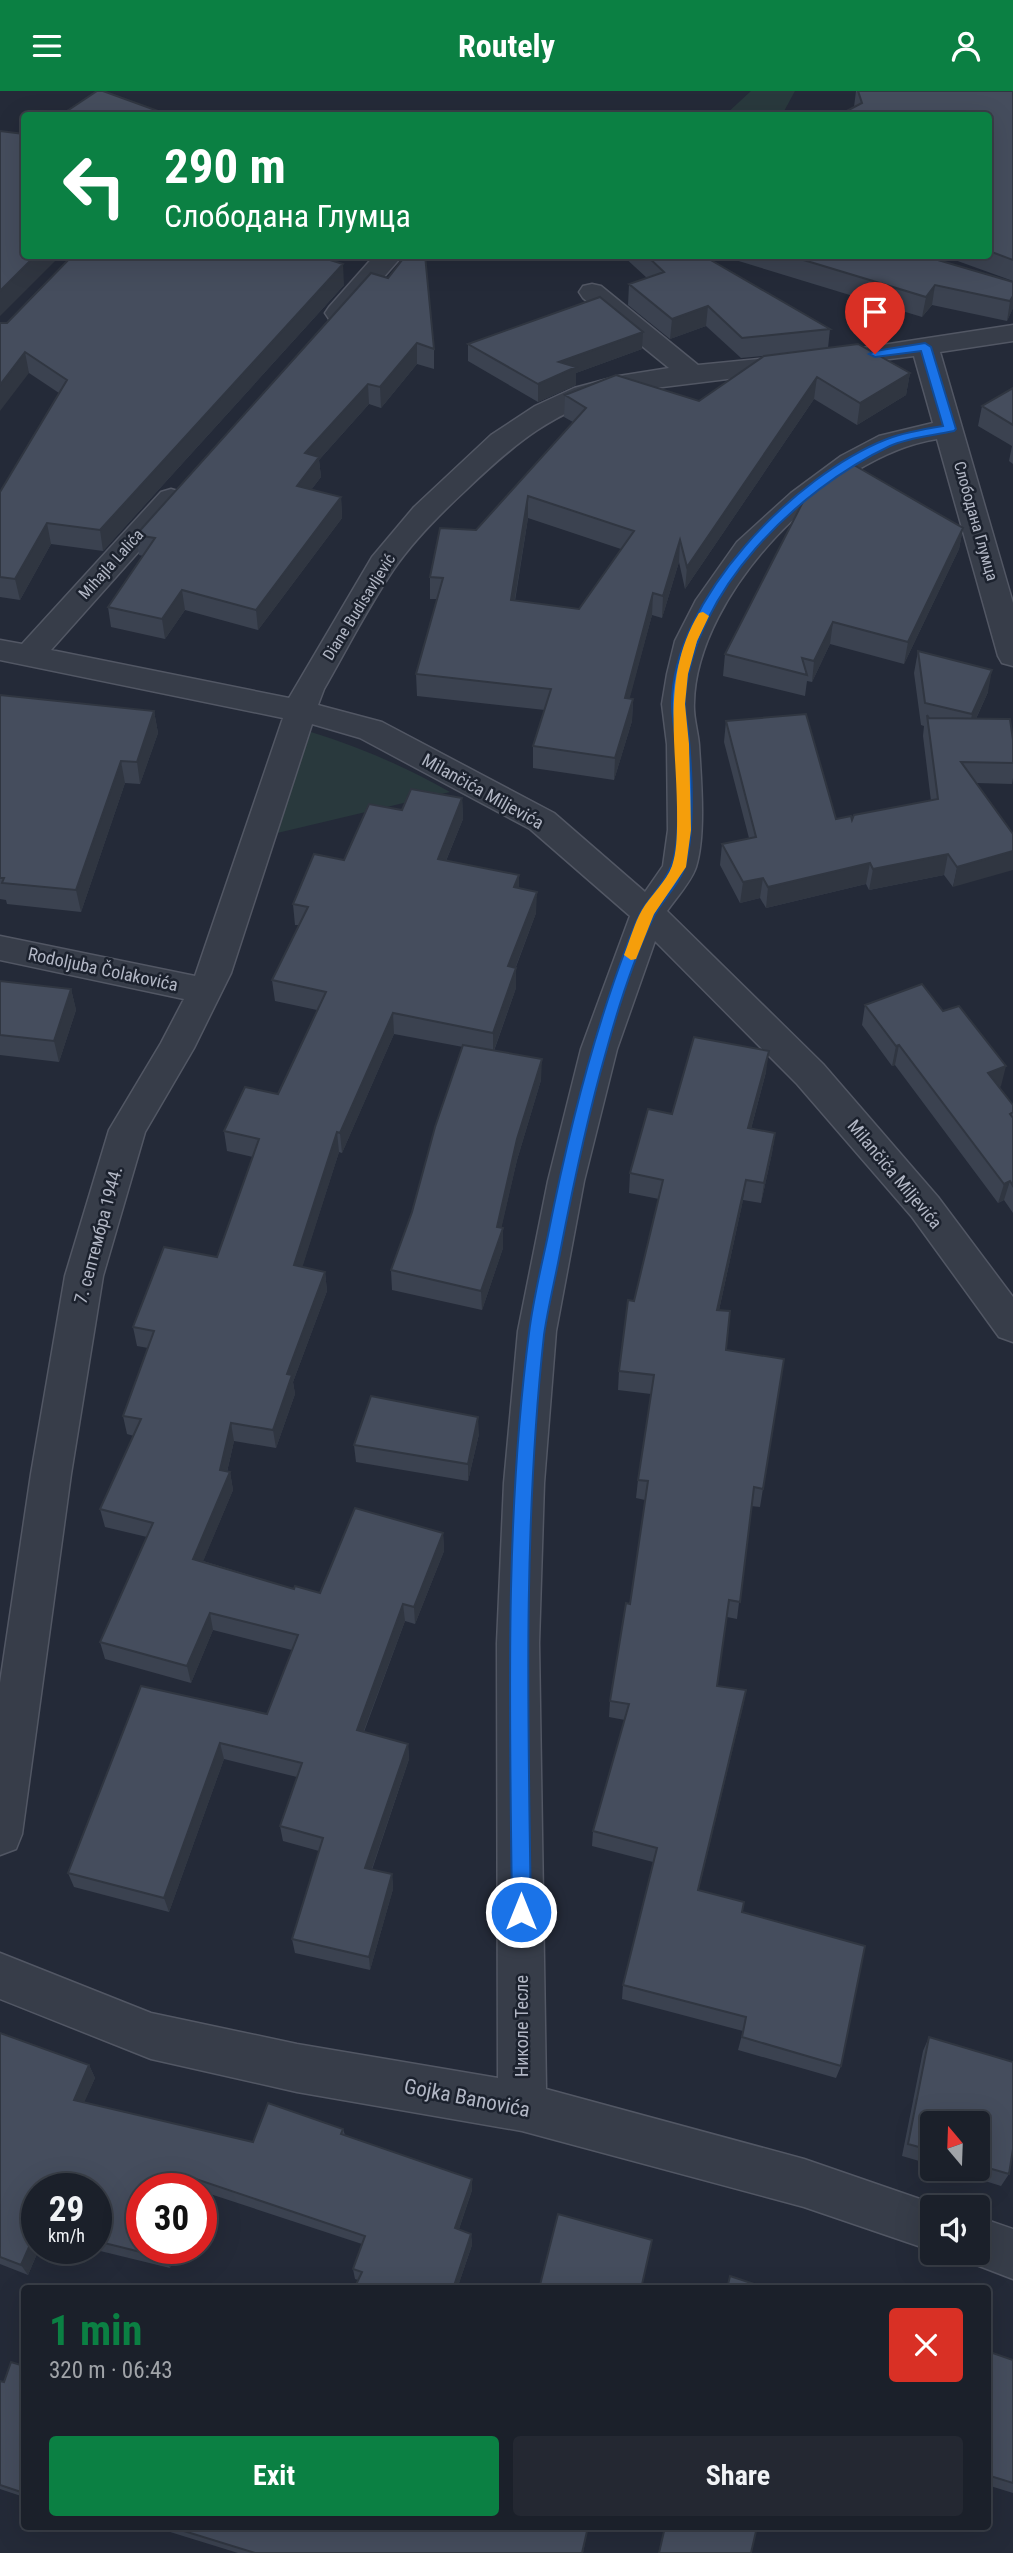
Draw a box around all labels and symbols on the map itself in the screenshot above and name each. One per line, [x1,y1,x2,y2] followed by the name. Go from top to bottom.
[845,282,905,354] pin
[950,459,1002,583] street label: Слободана Глумца
[75,525,147,603] street label: Mihajla Lalića
[319,550,399,664] street label: Diane Budisavljević
[419,749,547,833] street label: Milančića Miljevića
[26,943,180,995] street label: Rodoljuba Čolakovića
[843,1115,947,1233] street label: Milančića Miljevića
[70,1164,126,1306] street label: 7. септембра 1944.
[484,1875,558,1949] position arrow
[511,1975,532,2077] street label: Николе Тесле
[402,2074,532,2122] street label: Gojka Banovića
[920,2111,990,2181] north arrow
[126,2173,217,2264] speed limit sign: 30

